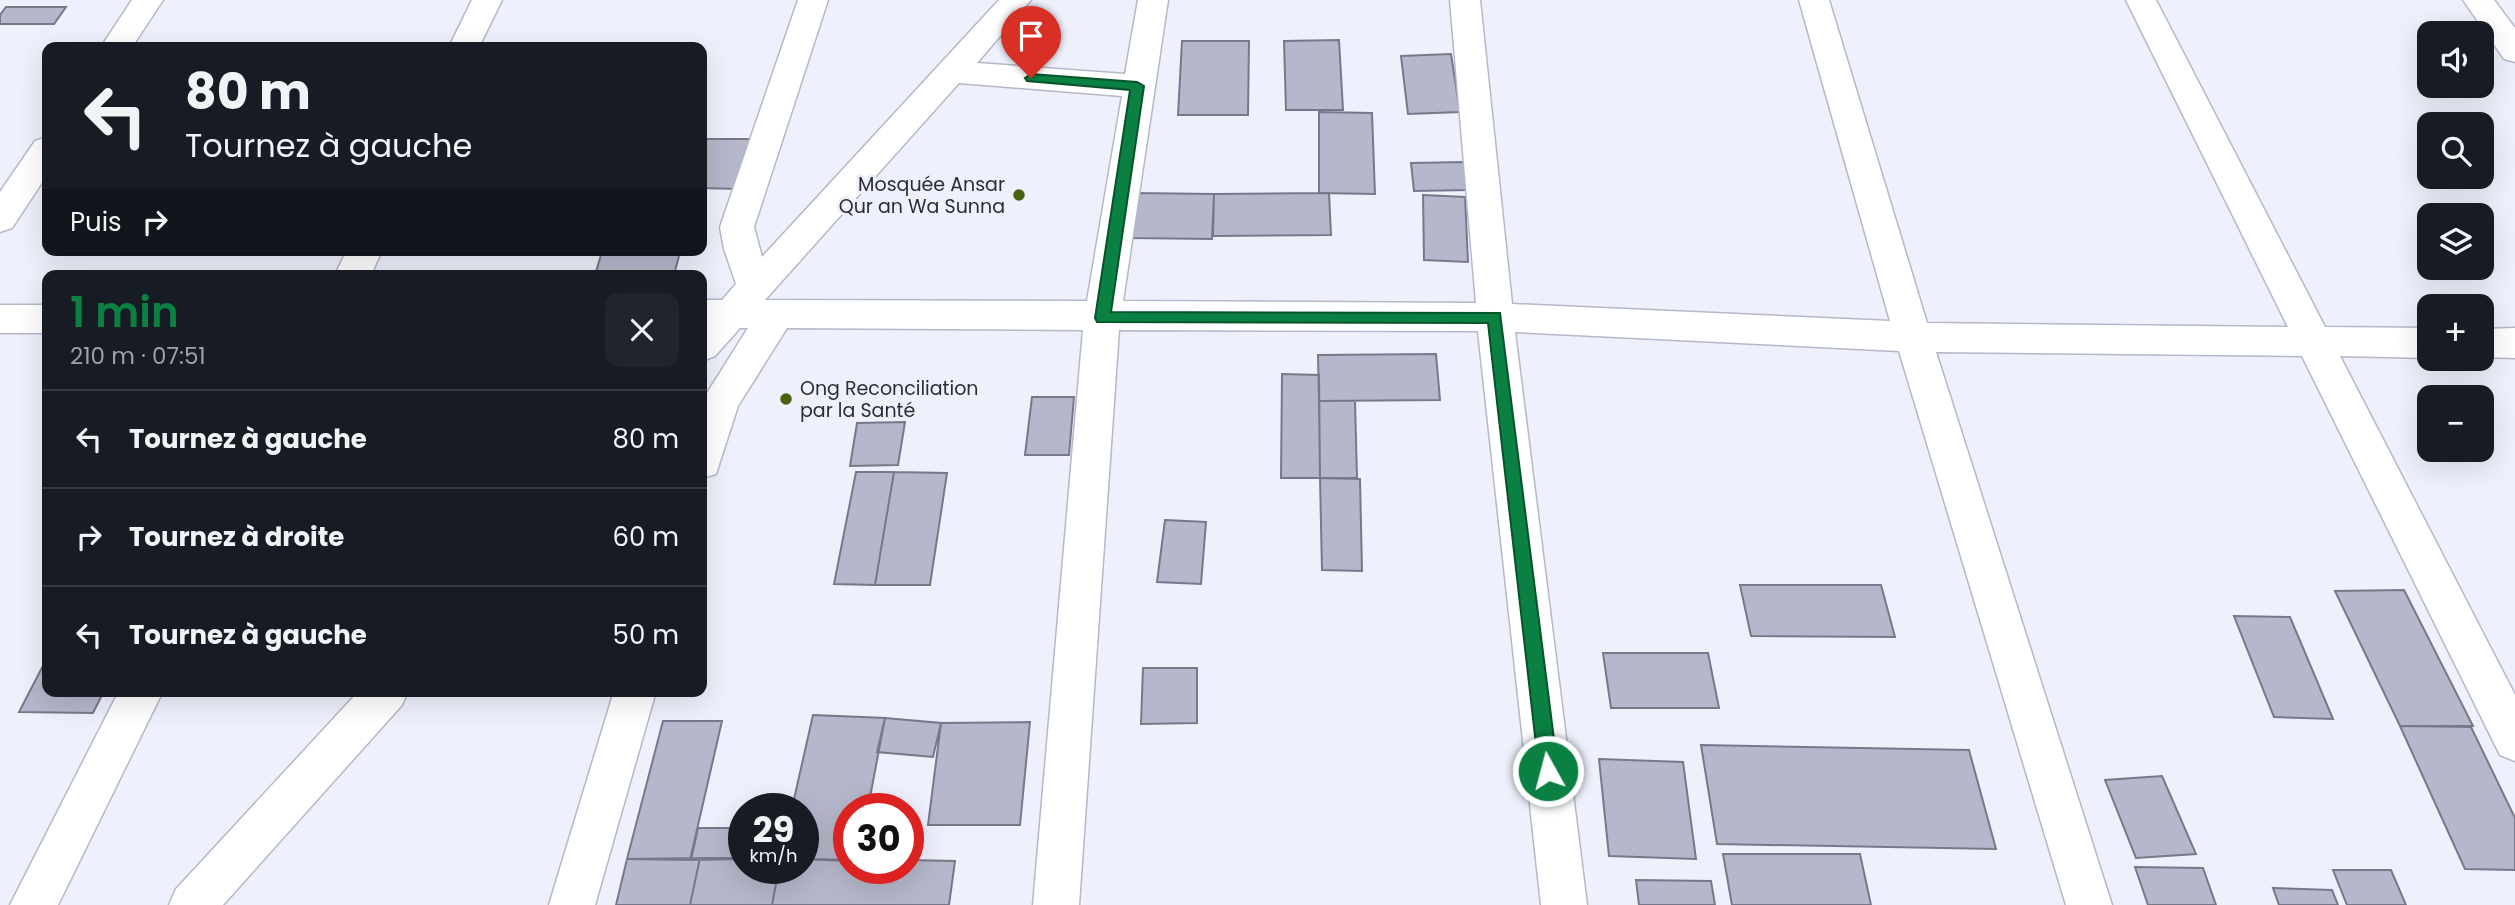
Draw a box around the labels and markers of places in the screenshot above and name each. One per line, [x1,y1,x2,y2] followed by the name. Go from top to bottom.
[1001,6,1061,78] pin
[839,171,1005,220] place label: Mosquée Ansar Qur an Wa Sunna
[1011,187,1027,203] marker: Mosquée Ansar Qur an Wa Sunna
[800,375,979,424] place label: Ong Reconciliation par la Santé
[778,391,794,407] marker: Ong Reconciliation par la Santé

